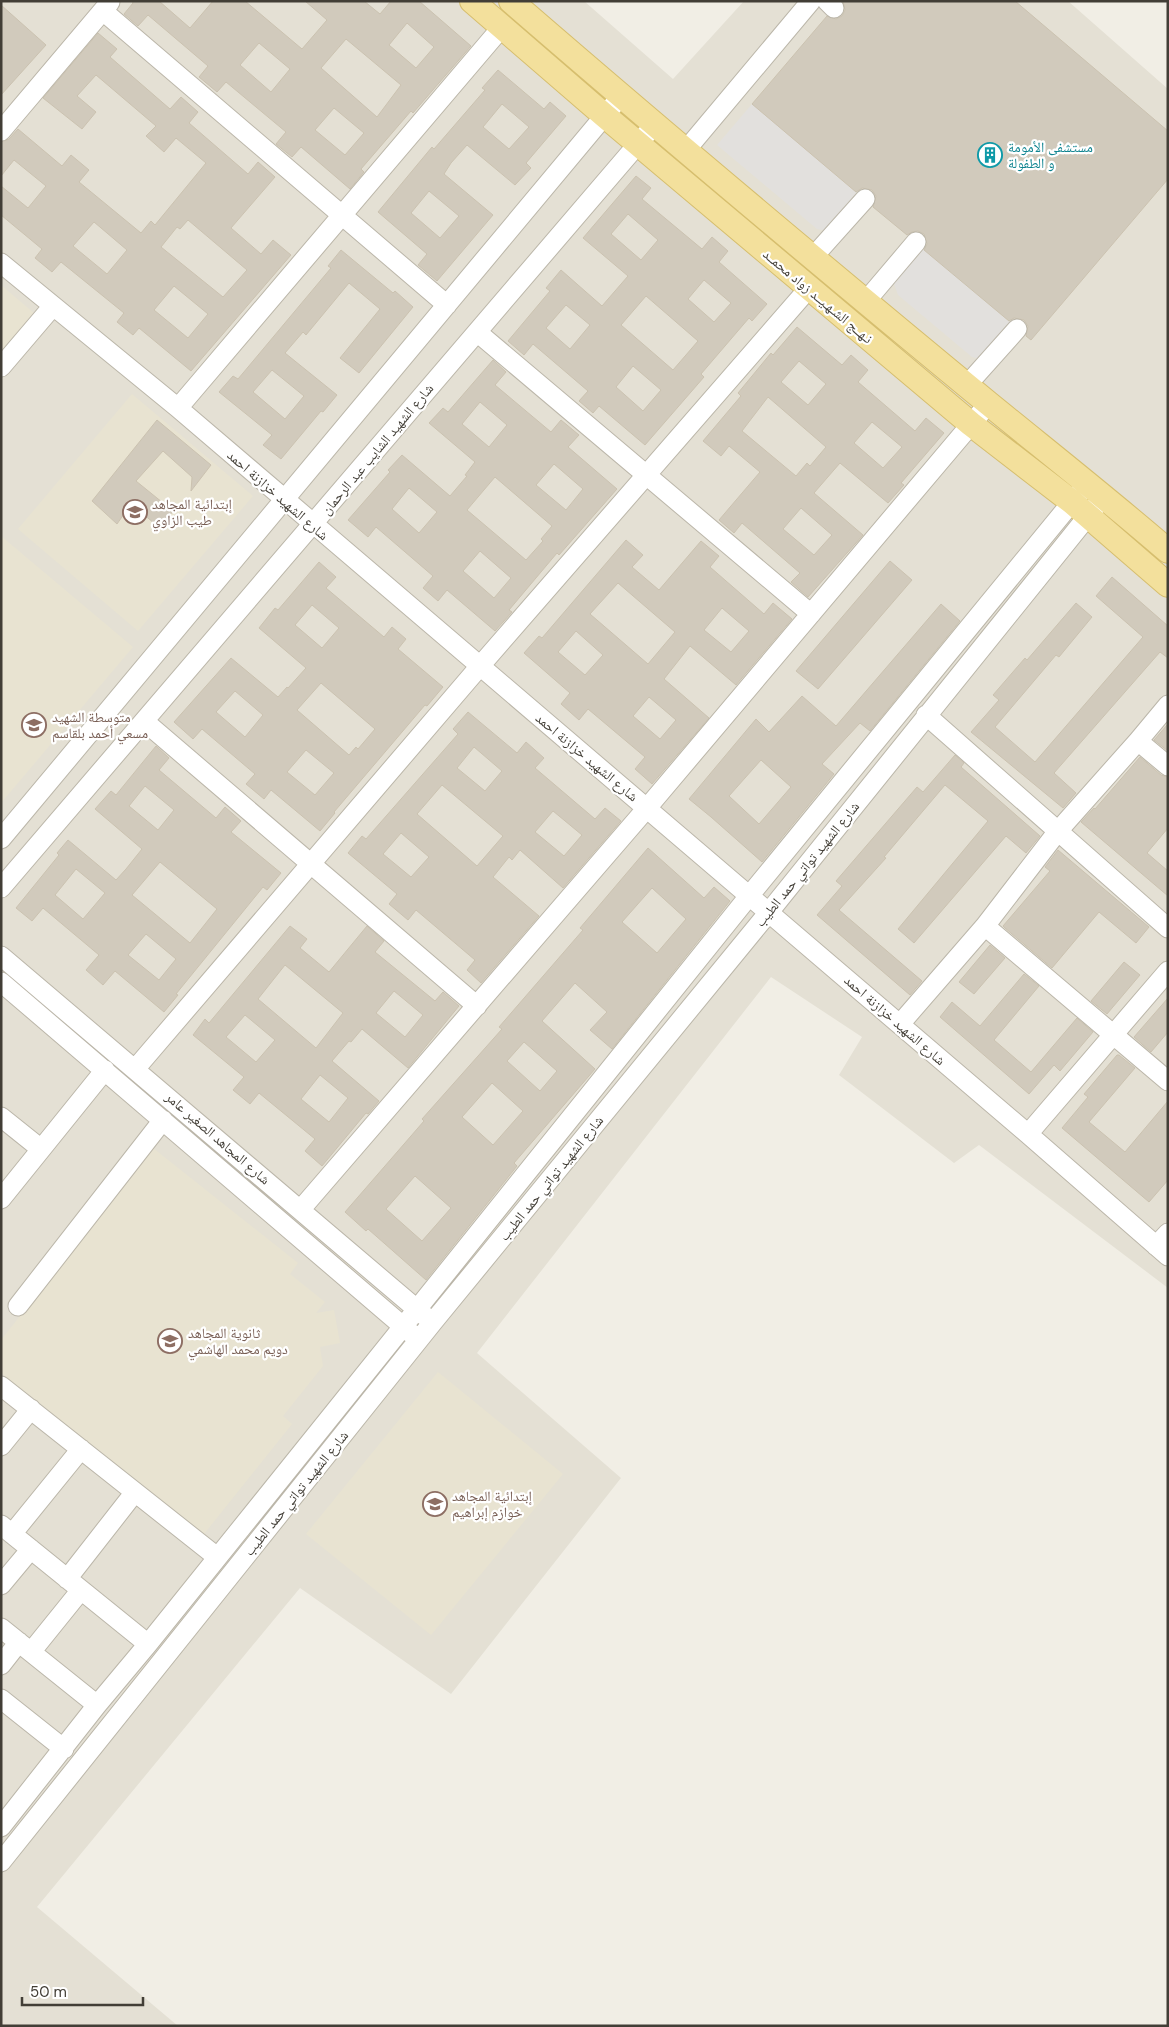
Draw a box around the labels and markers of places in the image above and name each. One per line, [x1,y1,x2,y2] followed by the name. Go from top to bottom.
[1008,138,1093,172] place label: مستشفى الأمومة و الطفولة
[977,142,1003,168] building icon: مستشفى الأمومة و الطفولة
[152,495,232,532] place label: إبتدائية المجاهد طيب الزاوي
[122,499,148,525] school or university icon: إبتدائية المجاهد طيب الزاوي
[52,708,148,745] place label: متوسطة الشهيد مسعي أحمد بلقاسم
[21,712,47,738] school or university icon: متوسطة الشهيد مسعي أحمد بلقاسم
[188,1324,288,1361] place label: ثانوية المجاهد دويم محمد الهاشمي
[157,1328,183,1354] school or university icon: ثانوية المجاهد دويم محمد الهاشمي
[452,1487,532,1522] place label: إبتدائية المجاهد خوازم إبراهيم
[422,1491,448,1517] school or university icon: إبتدائية المجاهد خوازم إبراهيم

